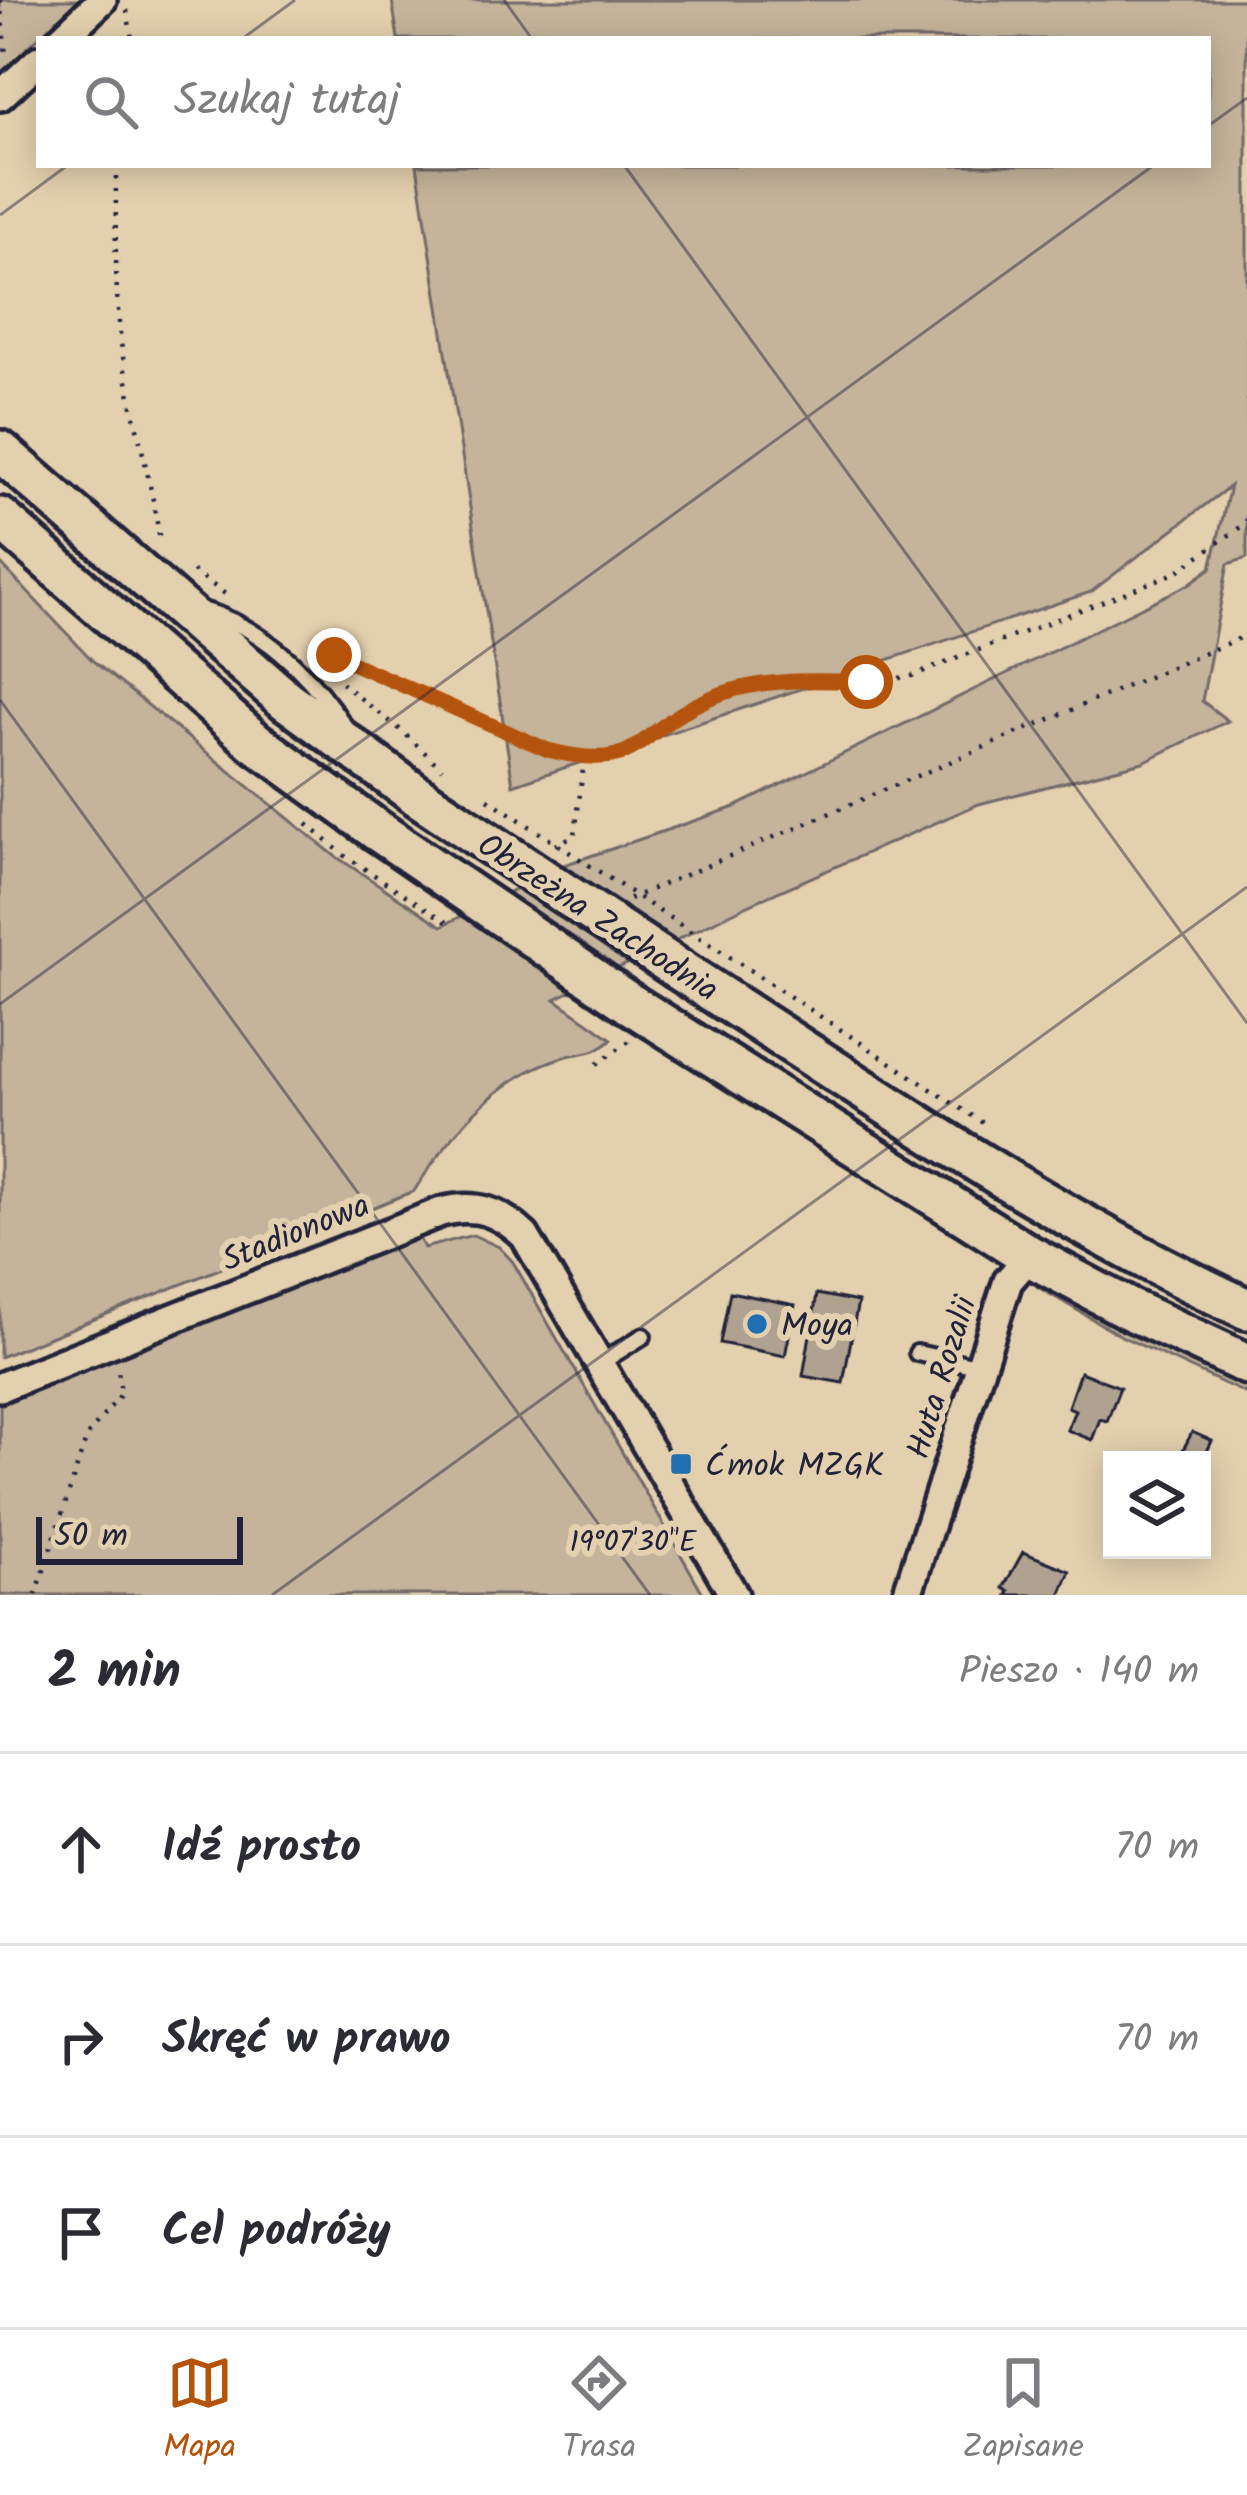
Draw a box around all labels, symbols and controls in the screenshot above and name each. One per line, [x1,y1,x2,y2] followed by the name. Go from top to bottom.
[36,36,1211,168] search box
[174,66,400,138] text: Szukaj tutaj
[78,69,144,135] icon: search
[307,628,361,682] route end
[839,655,893,709] route start
[466,821,729,1017] street label: Obrzeżna Zachodnia
[214,1181,378,1288] street label: Stadionowa
[894,1289,994,1466] street label: Huta Rozalii
[781,1301,853,1354] place label: Moya
[744,1311,770,1337] marker: Moya
[705,1441,884,1494] place label: Ćmok MZGK
[668,1451,694,1477] marker: Ćmok MZGK
[1103,1451,1211,1559] map controls
[1103,1451,1211,1559] button: layers
[36,1511,243,1564] scale bar
[54,1511,128,1564] text: 50 m
[569,1519,698,1567] text: 19°07'30"E
[48,1633,181,1714] text: 2 min
[959,1642,1199,1704] text: Pieszo · 140 m
[162,1813,361,1885] text: Idź prosto
[48,1816,114,1882] icon: ahead
[1115,1818,1199,1880] text: 70 m
[162,2005,450,2077] text: Skręć w prawo
[48,2008,114,2074] icon: right
[1115,2010,1199,2072] text: 70 m
[162,2197,391,2269] text: Cel podróży
[48,2200,114,2266] icon: arrive
[163,2350,236,2475] tab: Mapa
[562,2350,636,2475] tab: Trasa
[962,2350,1084,2475] tab: Zapisane

